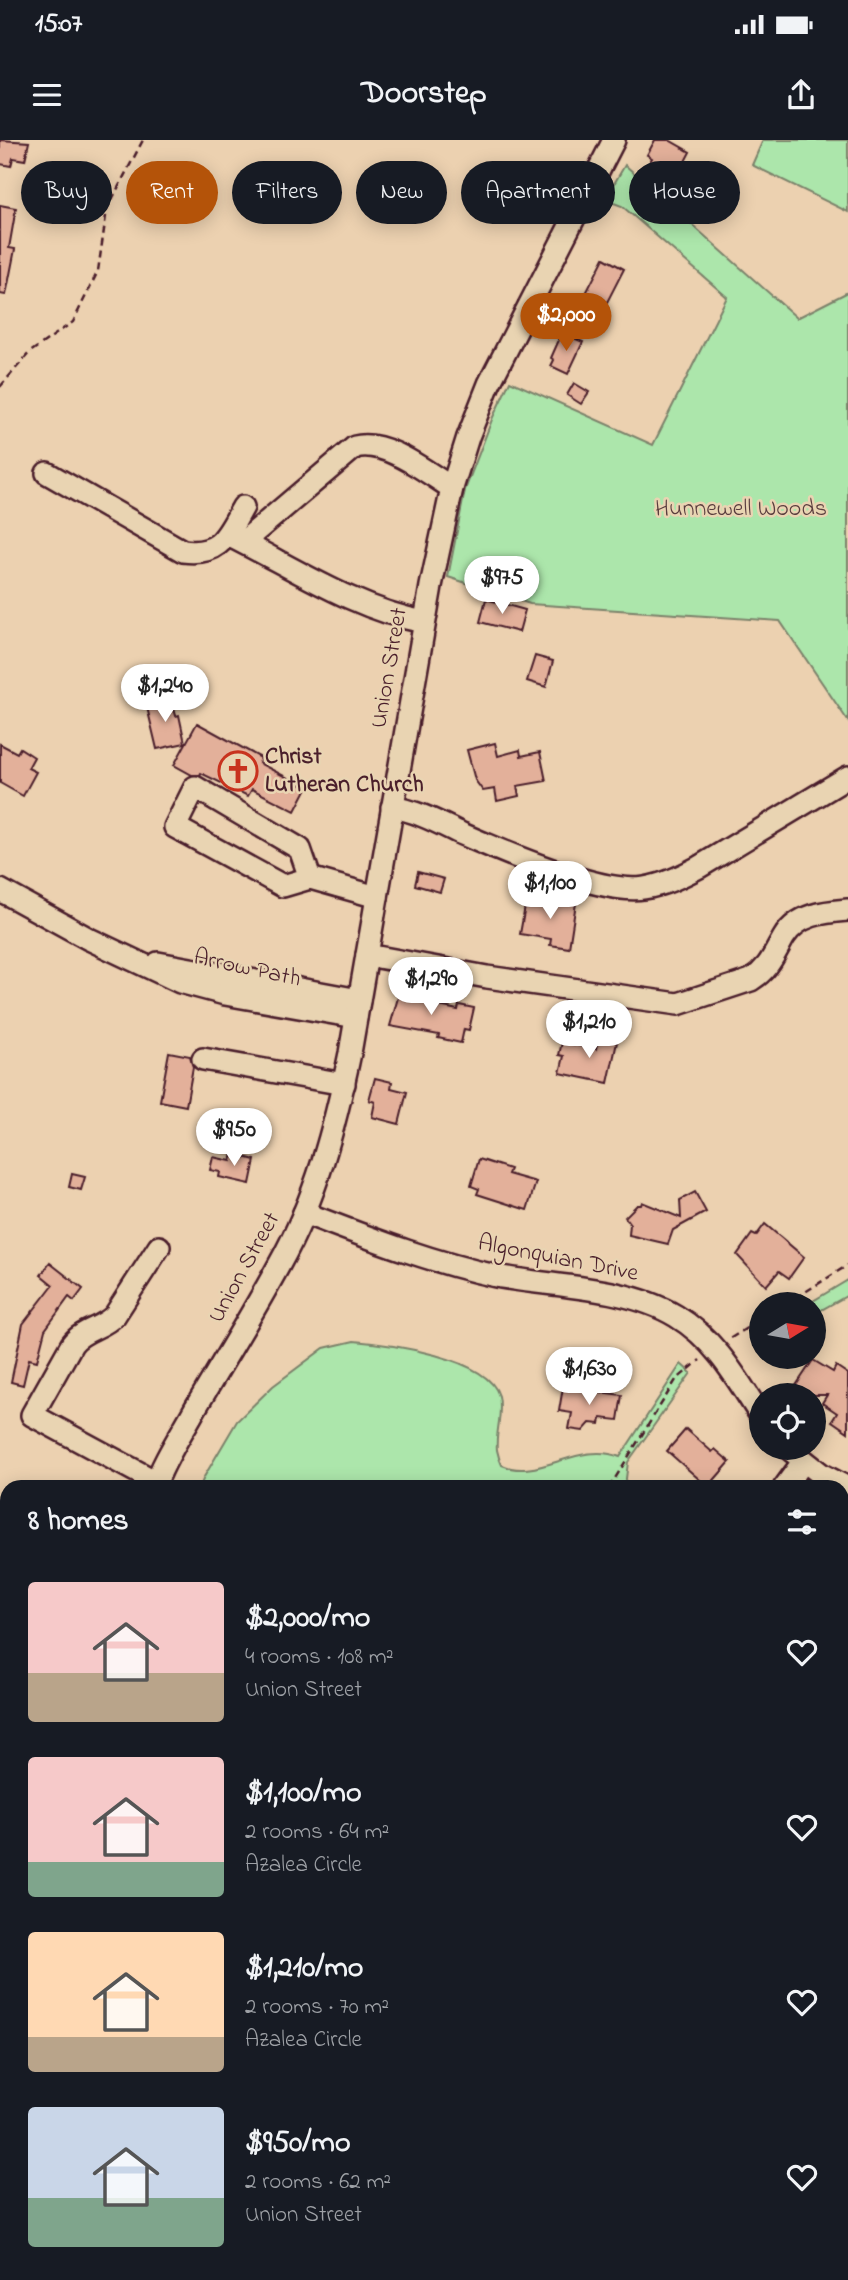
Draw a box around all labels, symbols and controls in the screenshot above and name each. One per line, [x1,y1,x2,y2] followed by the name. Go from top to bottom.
[35,6,82,44] text: 15:07
[361,71,487,118] text: Doorstep
[28,76,66,114] icon: menu
[782,76,820,114] icon: share
[21,161,112,224] chip: Buy
[126,161,218,224] chip: Rent
[232,161,342,224] chip: Filters
[356,161,447,224] chip: New
[461,161,615,224] chip: Apartment
[629,161,740,224] chip: House
[509,294,623,353] pin: $2,000
[536,299,596,332] text: $2,000
[655,492,827,527] park label: Hunnewell Woods
[461,556,543,616] pin: $975
[480,562,524,595] text: $975
[362,605,418,731] street label: Union Street
[108,664,222,724] pin: $1,240
[137,670,193,703] text: $1,240
[265,740,424,803] place label: Christ Lutheran Church
[217,750,259,792] church icon: Christ Lutheran Church
[493,862,607,921] pin: $1,100
[524,867,576,900] text: $1,100
[190,941,304,997] street label: Arrow Path
[374,958,488,1017] pin: $1,290
[404,963,458,996] text: $1,290
[532,1000,646,1060] pin: $1,210
[562,1006,616,1039] text: $1,210
[193,1108,275,1168] pin: $950
[212,1114,256,1147] text: $950
[200,1206,290,1330] street label: Union Street
[475,1226,641,1292] street label: Algonquian Drive
[749,1292,826,1368] north arrow
[749,1292,826,1460] map controls
[532,1348,646,1407] pin: $1,630
[562,1353,616,1386] text: $1,630
[749,1383,826,1460] button: locate
[28,1500,129,1544] text: 8 homes
[783,1503,821,1541] icon: filters
[245,1597,370,1641] text: $2,000/mo
[84,1610,168,1694] icon: home
[783,1633,821,1671] icon: heart
[245,1641,394,1674] text: 4 rooms · 108 m²
[245,1674,362,1707] text: Union Street
[245,1772,362,1816] text: $1,100/mo
[84,1785,168,1869] icon: home
[783,1808,821,1846] icon: heart
[245,1816,389,1849] text: 2 rooms · 64 m²
[245,1849,362,1882] text: Azalea Circle
[245,1947,363,1991] text: $1,210/mo
[84,1960,168,2044] icon: home
[783,1983,821,2021] icon: heart
[245,1991,389,2024] text: 2 rooms · 70 m²
[245,2024,362,2057] text: Azalea Circle
[245,2122,350,2166] text: $950/mo
[84,2135,168,2219] icon: home
[783,2158,821,2196] icon: heart
[245,2166,391,2199] text: 2 rooms · 62 m²
[245,2199,362,2232] text: Union Street

